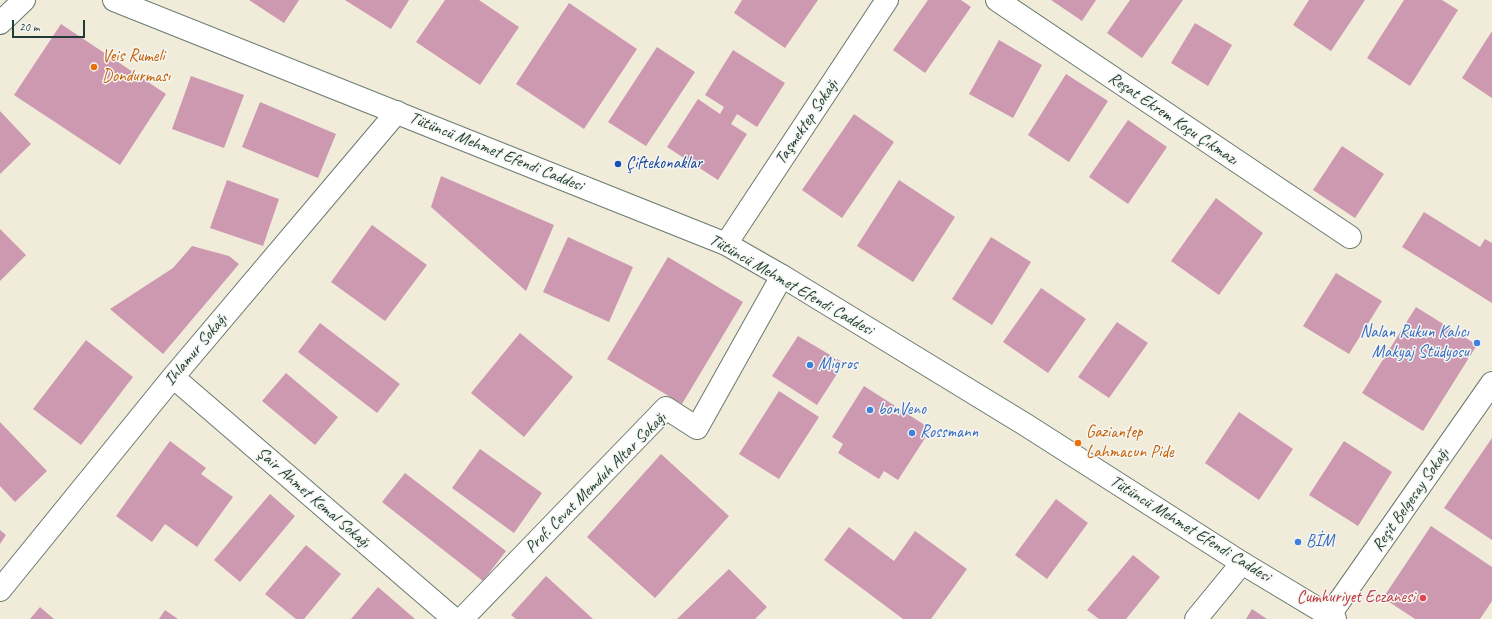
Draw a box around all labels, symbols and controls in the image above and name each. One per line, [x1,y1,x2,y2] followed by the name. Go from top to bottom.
[14,12,87,38] scale bar
[19,19,39,35] text: 20 m
[102,47,170,87] place label: Veis Rumeli Dondurması
[89,62,99,72] marker: Veis Rumeli Dondurması
[1104,68,1242,170] street label: Reşat Ekrem Koçu Çıkmazı
[771,75,843,169] street label: Taşmektep Sokağı
[406,108,586,196] street label: Tütüncü Mehmet Efendi Caddesi
[626,154,702,174] place label: Çiftekonaklar
[613,159,623,169] marker: Çiftekonaklar
[705,230,877,340] street label: Tütüncü Mehmet Efendi Caddesi
[160,310,232,390] street label: Ihlamur Sokağı
[1360,323,1469,363] place label: Nalan Rukun Kalıcı Makyaj Stüdyosu
[1472,338,1482,348] marker: Nalan Rukun Kalıcı Makyaj Stüdyosu
[818,355,858,375] place label: Migros
[805,360,815,370] marker: Migros
[878,400,926,420] place label: bonVeno
[865,405,875,415] marker: bonVeno
[521,408,671,558] street label: Prof. Cevat Memduh Altar Sokağı
[920,423,978,443] place label: Rossmann
[1086,423,1174,463] place label: Gaziantep Lahmacun Pide
[907,428,917,438] marker: Rossmann
[1073,438,1083,448] marker: Gaziantep Lahmacun Pide
[252,443,374,553] street label: Şair Ahmet Kemal Sokağı
[1368,445,1454,555] street label: Reşit Belgesay Sokağı
[1106,471,1274,587] street label: Tütüncü Mehmet Efendi Caddesi
[1306,532,1334,552] place label: BİM
[1293,537,1303,547] marker: BİM
[1297,588,1415,608] place label: Cumhuriyet Eczanesi
[1418,593,1428,603] marker: Cumhuriyet Eczanesi

